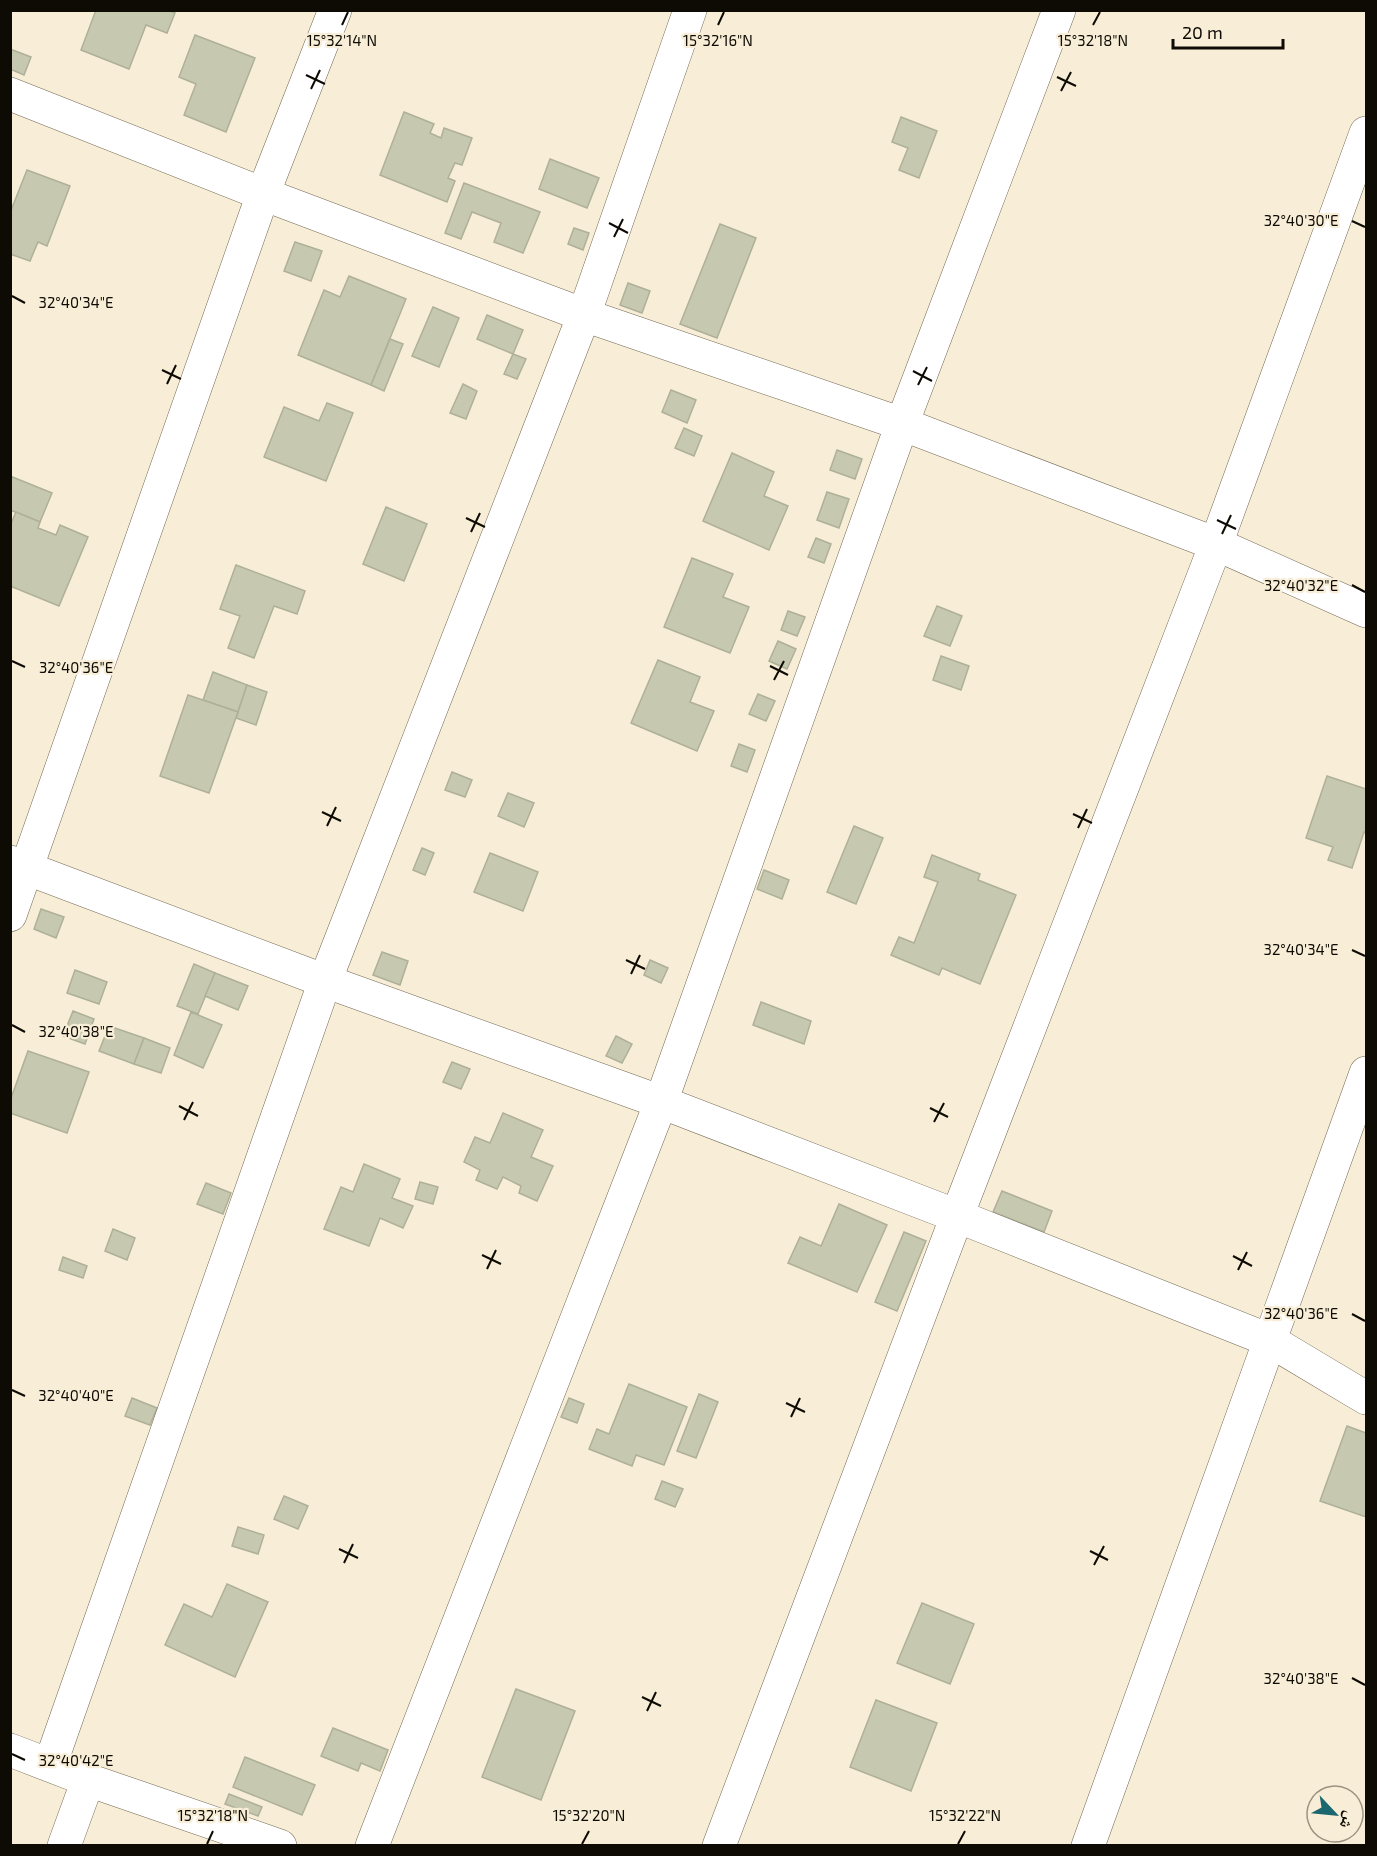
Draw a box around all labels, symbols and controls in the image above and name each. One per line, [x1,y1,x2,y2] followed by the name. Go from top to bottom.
[1173,12,1282,50] scale bar
[1182,21,1223,43] text: 20 m
[307,31,377,49] text: 15°32'14"N
[683,31,753,49] text: 15°32'16"N
[1058,31,1128,49] text: 15°32'18"N
[1264,211,1338,229] text: 32°40'30"E
[39,293,113,311] text: 32°40'34"E
[1264,576,1338,594] text: 32°40'32"E
[39,658,113,676] text: 32°40'36"E
[1264,940,1338,958] text: 32°40'34"E
[39,1022,113,1040] text: 32°40'38"E
[1264,1304,1338,1322] text: 32°40'36"E
[38,1386,114,1404] text: 32°40'40"E
[1264,1669,1338,1687] text: 32°40'38"E
[39,1751,113,1769] text: 32°40'42"E
[1305,1784,1365,1844] north arrow
[178,1806,248,1824] text: 15°32'18"N
[553,1806,625,1824] text: 15°32'20"N
[929,1806,1001,1824] text: 15°32'22"N
[1336,1809,1361,1833] text: ش

